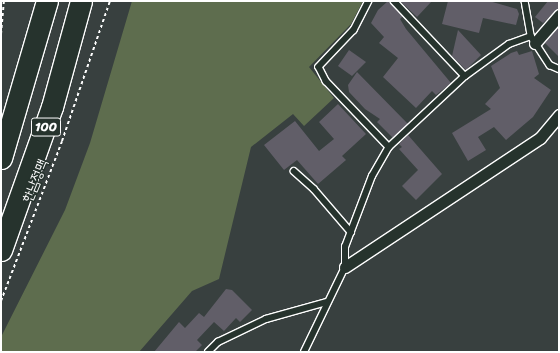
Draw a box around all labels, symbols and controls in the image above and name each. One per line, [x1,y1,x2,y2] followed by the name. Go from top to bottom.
[30,116,62,138] road number: 100
[19,157,51,205] street label: 한남정맥

